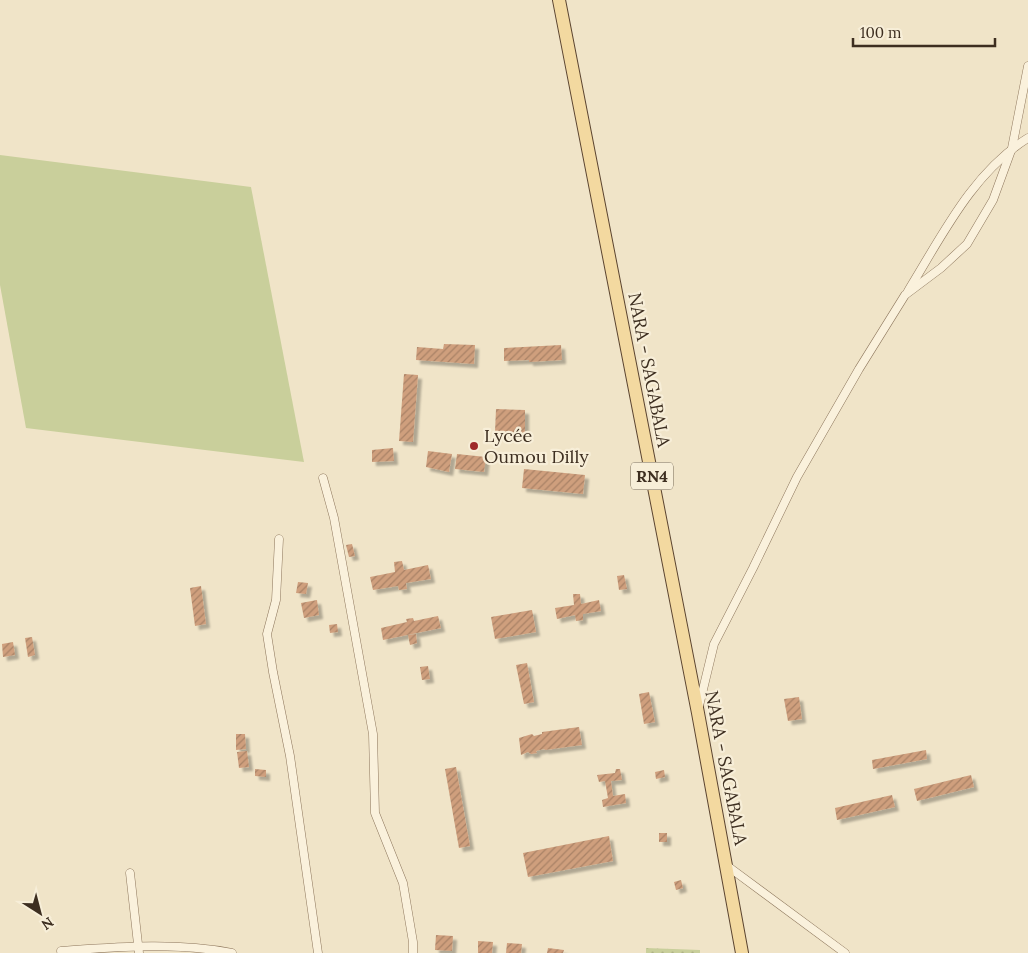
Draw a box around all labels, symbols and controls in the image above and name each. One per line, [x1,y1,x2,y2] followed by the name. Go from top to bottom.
[853,15,996,47] scale bar
[860,23,901,42] text: 100 m
[623,291,676,450] street label: NARA - SAGABALA
[484,424,589,468] place label: Lycée Oumou Dilly
[468,440,480,452] marker: Lycée Oumou Dilly
[631,462,673,490] road number: RN4
[700,689,753,848] street label: NARA - SAGABALA
[15,888,65,938] north arrow
[38,913,57,934] text: N

